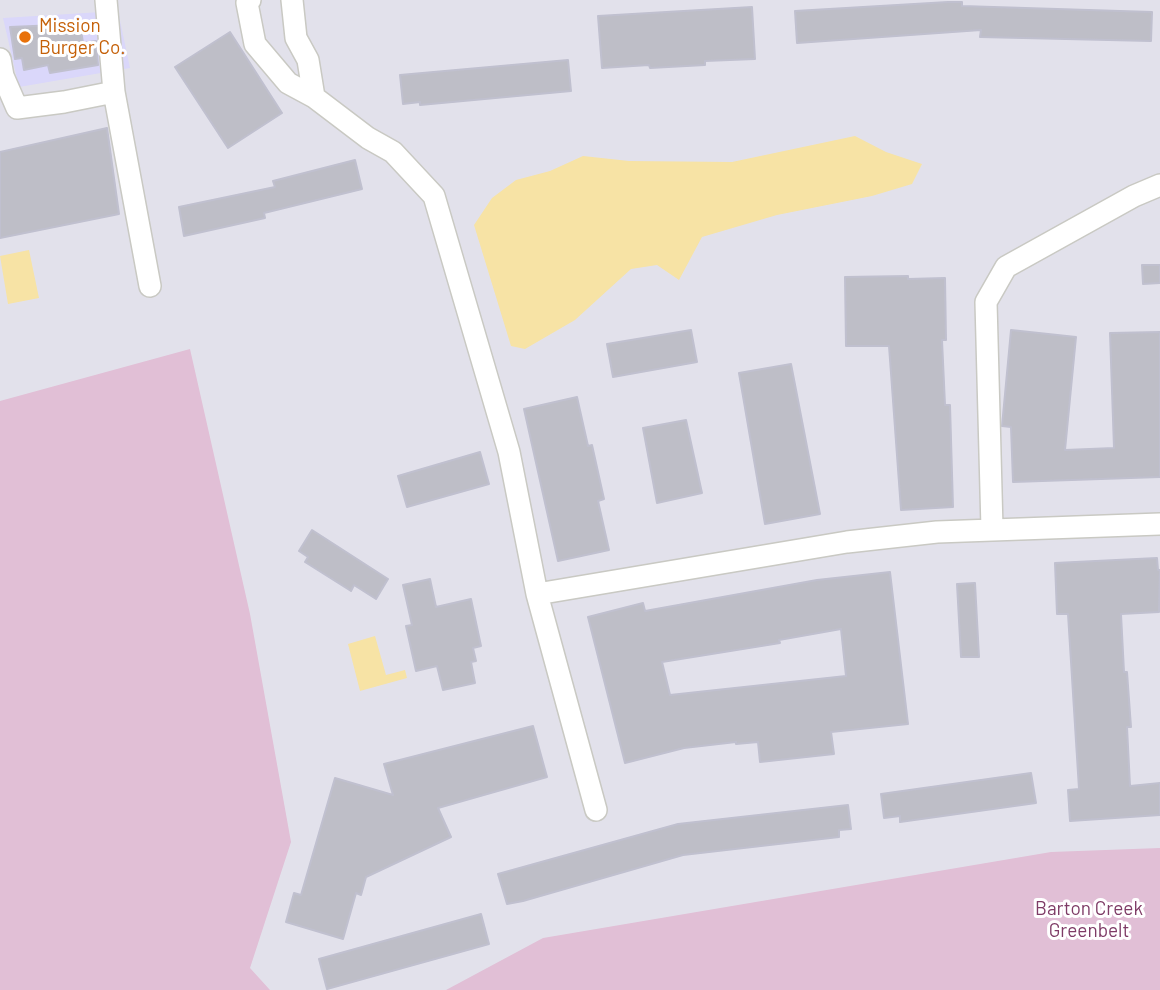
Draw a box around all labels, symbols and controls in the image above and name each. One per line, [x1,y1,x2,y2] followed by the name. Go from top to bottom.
[39,15,126,59] place label: Mission Burger Co.
[17,29,33,45] marker: Mission Burger Co.
[1035,898,1143,942] park label: Barton Creek Greenbelt

